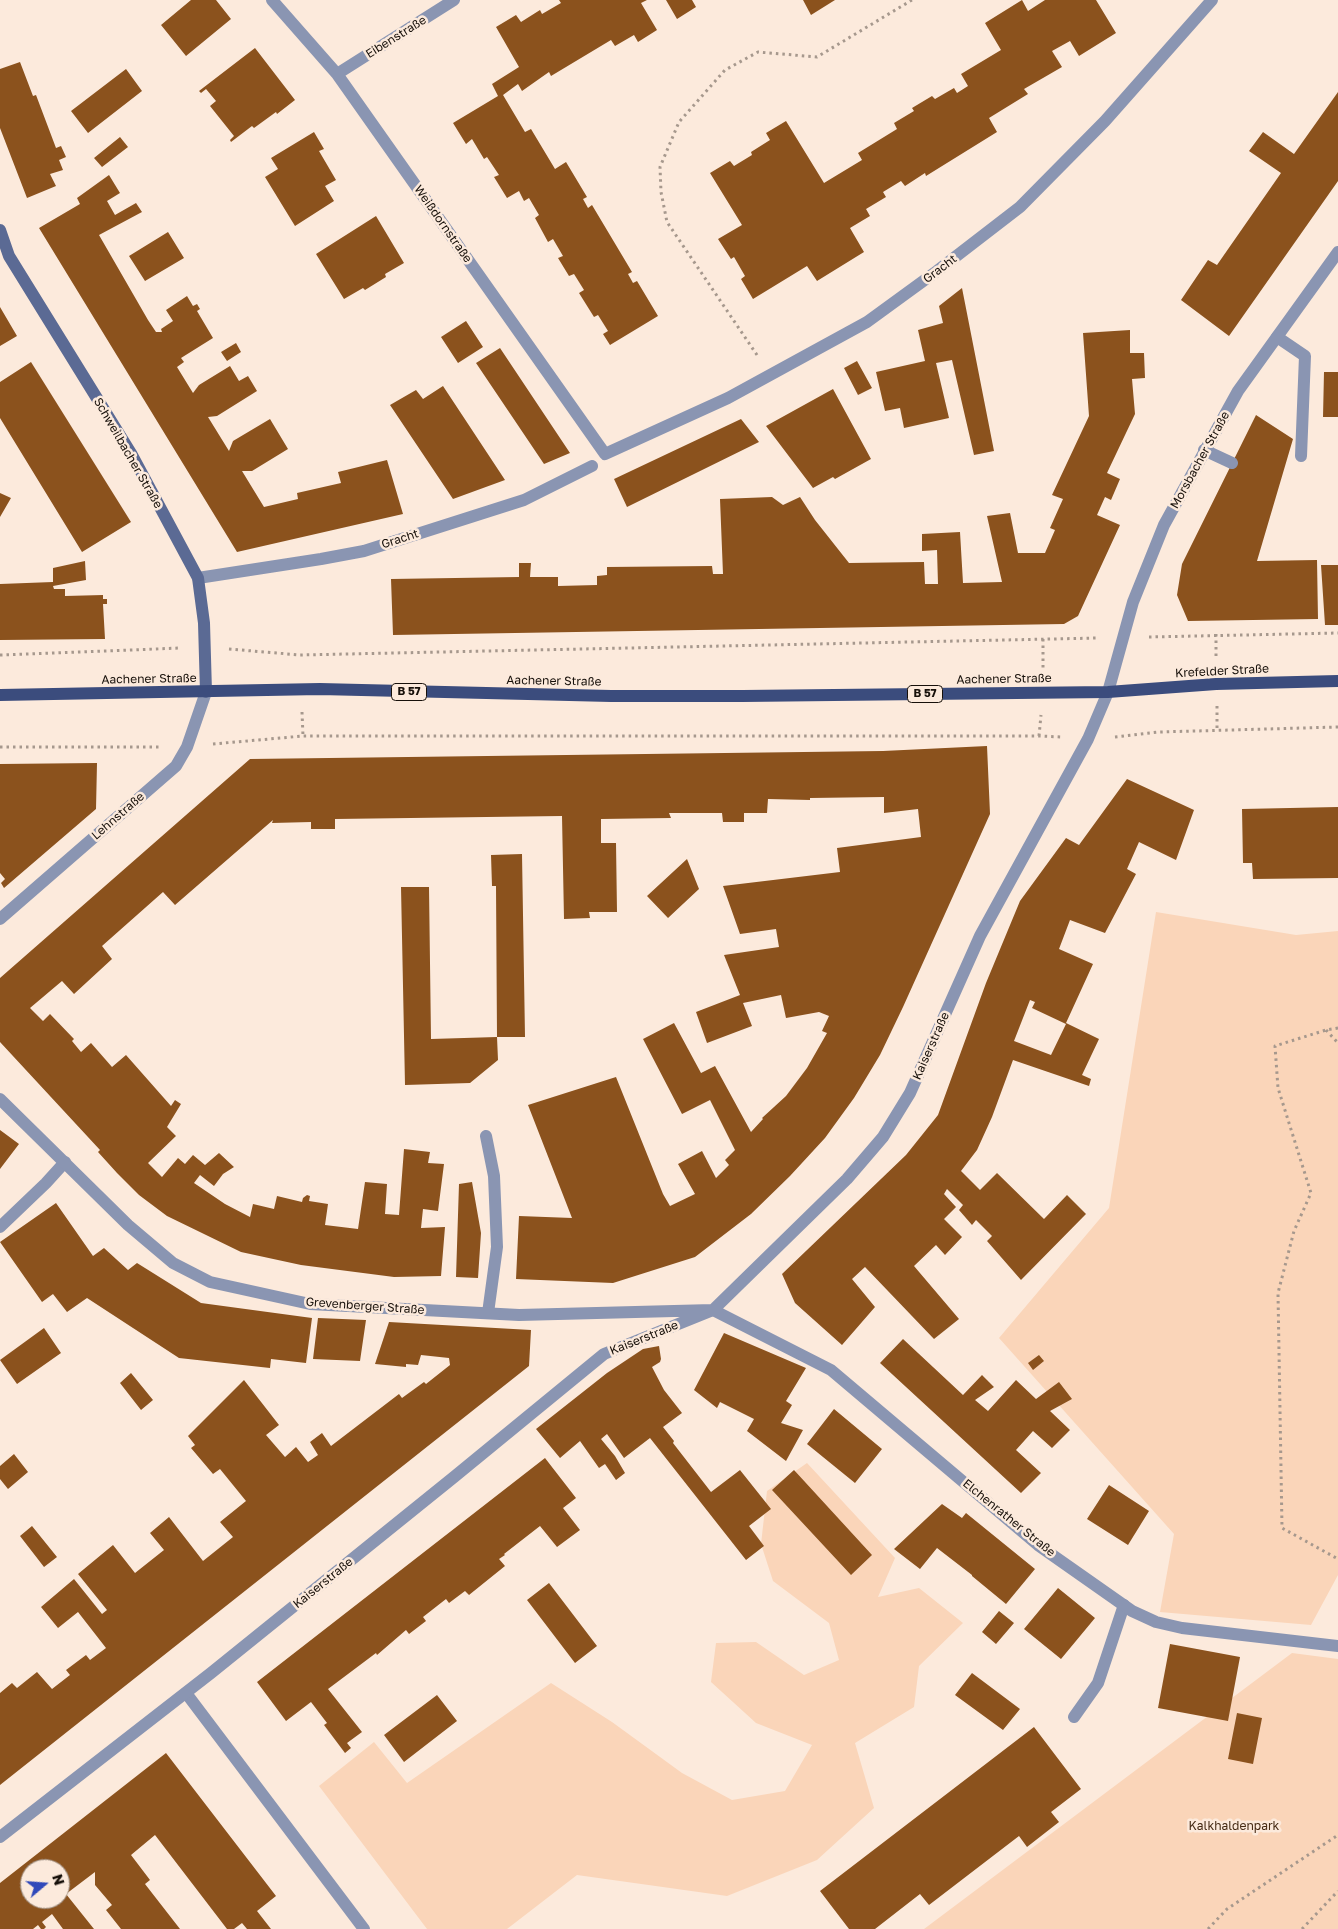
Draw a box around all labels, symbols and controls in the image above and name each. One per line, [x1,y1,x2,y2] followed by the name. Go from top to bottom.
[363,13,429,61] street label: Eibenstraße
[411,183,475,265] street label: Weißdornstraße
[920,252,960,286] street label: Gracht
[90,395,166,511] street label: Schweilbacher Straße
[1167,409,1233,511] street label: Morsbacher Straße
[380,526,420,552] street label: Gracht
[1175,661,1269,681] street label: Krefelder Straße
[101,671,197,687] street label: Aachener Straße
[956,671,1052,687] street label: Aachener Straße
[506,673,602,689] street label: Aachener Straße
[392,684,426,700] road number: B 57
[908,686,942,702] road number: B 57
[89,789,147,843] street label: Lehnstraße
[910,1010,952,1082] street label: Kaiserstraße
[305,1295,425,1317] street label: Grevenberger Straße
[608,1318,680,1358] street label: Kaiserstraße
[960,1476,1058,1560] street label: Elchenrather Straße
[290,1555,356,1611] street label: Kaiserstraße
[1189,1819,1279,1833] park label: Kalkhaldenpark
[20,1859,70,1909] north arrow
[49,1872,69,1887] text: N

